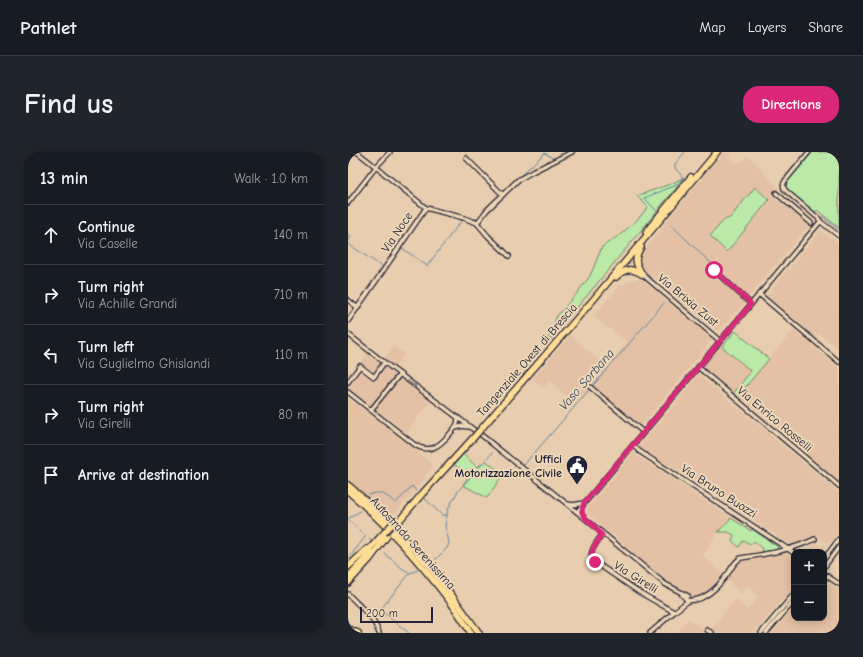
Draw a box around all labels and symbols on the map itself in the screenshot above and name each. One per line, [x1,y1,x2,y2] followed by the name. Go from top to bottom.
[379,209,415,255] street label: Via Noce
[705,261,723,279] route start
[655,271,721,330] street label: Via Brixia Zust
[474,301,580,419] street label: Tangenziale Ovest di Brescia
[556,345,617,413] water label: Vaso Sorbana
[407,379,418,388] one-way arrow
[734,383,816,455] street label: Via Enrico Rosselli
[455,452,562,480] place label: Uffici Motorizzazione Civile
[564,453,590,486] public building icon: Uffici Motorizzazione Civile
[679,461,759,521] street label: Via Bruno Buozzi
[368,494,458,592] street label: Autostrada Serenissima
[586,553,604,571] route end
[611,558,661,596] street label: Via Girelli
[360,605,433,624] scale bar

